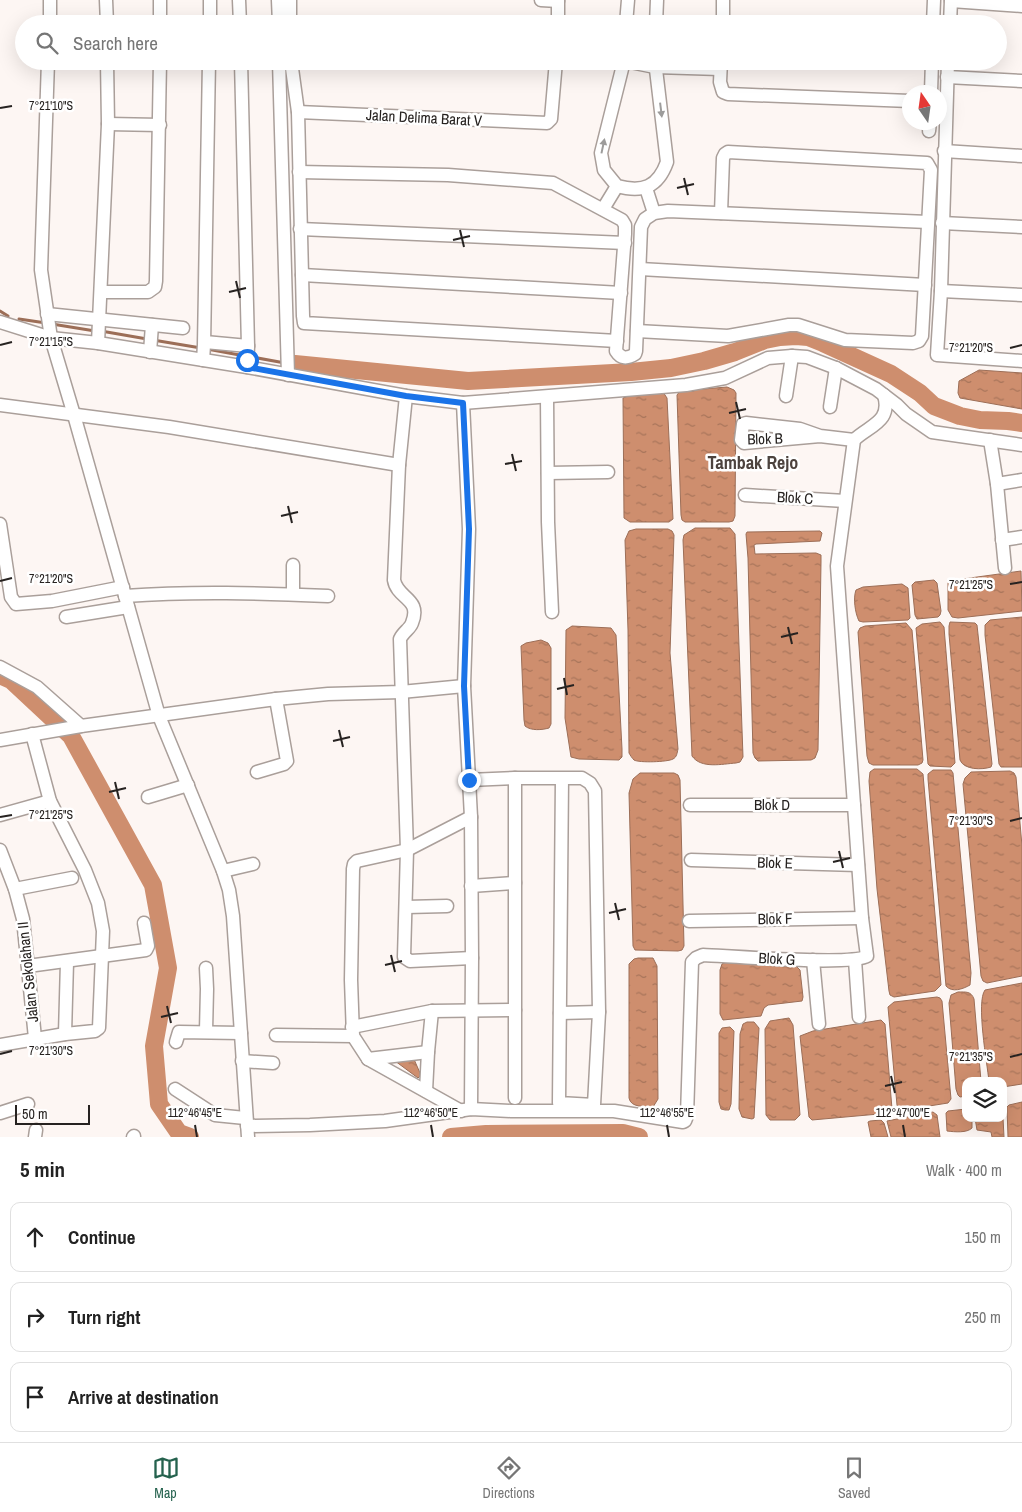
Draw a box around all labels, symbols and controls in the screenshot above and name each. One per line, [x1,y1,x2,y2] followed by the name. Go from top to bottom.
[15,15,1007,70] search box
[33,29,61,57] icon: search
[73,30,158,56] text: Search here
[902,85,947,130] north arrow
[29,98,73,114] text: 7°21'10"S
[657,102,665,118] one-way arrow
[365,104,483,131] street label: Jalan Delima Barat V
[599,138,607,154] one-way arrow
[29,334,73,350] text: 7°21'15"S
[949,340,993,356] text: 7°21'20"S
[236,349,259,372] route start
[747,427,783,450] street label: Blok B
[708,450,798,475] district label: Tambak Rejo
[776,486,814,509] street label: Blok C
[29,571,73,587] text: 7°21'20"S
[949,577,993,593] text: 7°21'25"S
[458,769,481,792] route end
[754,794,790,815] street label: Blok D
[29,807,73,823] text: 7°21'25"S
[949,813,993,829] text: 7°21'30"S
[757,851,793,874] street label: Blok E
[757,908,793,929] street label: Blok F
[12,921,43,1023] street label: Jalan Sekolahan II
[758,947,796,970] street label: Blok G
[29,1043,73,1059] text: 7°21'30"S
[949,1049,993,1065] text: 7°21'35"S
[962,1077,1007,1122] map controls
[962,1077,1007,1122] button: layers
[15,1102,90,1125] scale bar
[22,1105,48,1123] text: 50 m
[168,1105,222,1121] text: 112°46'45"E
[404,1105,458,1121] text: 112°46'50"E
[640,1105,694,1121] text: 112°46'55"E
[876,1105,930,1121] text: 112°47'00"E
[20,1155,65,1184] text: 5 min
[926,1159,1002,1181] text: Walk · 400 m
[21,1223,49,1251] icon: ahead
[68,1224,136,1250] text: Continue
[965,1226,1001,1248] text: 150 m
[21,1303,49,1331] icon: right
[68,1304,140,1330] text: Turn right
[965,1306,1001,1328] text: 250 m
[21,1383,49,1411] icon: arrive
[68,1384,219,1410] text: Arrive at destination
[152,1454,180,1502] tab: Map
[483,1454,535,1502] tab: Directions
[838,1454,870,1502] tab: Saved

